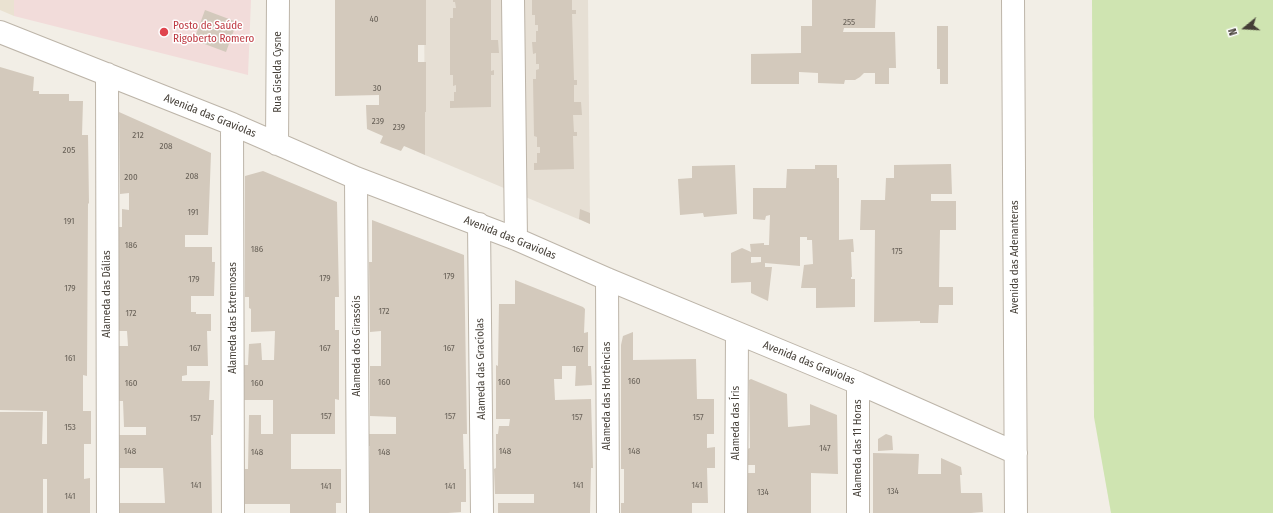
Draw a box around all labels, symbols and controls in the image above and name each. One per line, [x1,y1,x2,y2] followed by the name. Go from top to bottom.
[1225,8,1265,48] north arrow
[369,14,379,24] house number: 40
[843,17,855,27] house number: 255
[173,19,254,45] place label: Posto de Saúde Rigoberto Romero
[158,26,170,38] marker: Posto de Saúde Rigoberto Romero
[1226,27,1240,37] text: N
[271,31,285,113] street label: Rua Giselda Cysne
[373,83,381,93] house number: 30
[162,91,258,141] street label: Avenida das Graviolas
[372,116,384,126] house number: 239
[393,122,405,132] house number: 239
[132,130,144,140] house number: 212
[159,141,173,151] house number: 208
[63,145,75,155] house number: 205
[185,171,199,181] house number: 208
[124,172,138,182] house number: 200
[1008,200,1022,314] street label: Avenida das Adenanteras
[187,207,199,217] house number: 191
[462,213,558,263] street label: Avenida das Graviolas
[63,216,75,226] house number: 191
[125,240,137,250] house number: 186
[251,244,263,254] house number: 186
[891,246,903,256] house number: 175
[100,250,114,338] street label: Alameda das Dálias
[226,262,240,374] street label: Alameda das Extremosas
[443,271,455,281] house number: 179
[319,273,331,283] house number: 179
[188,274,200,284] house number: 179
[64,283,76,293] house number: 179
[350,295,364,397] street label: Alameda dos Girassóis
[378,306,390,316] house number: 172
[125,308,137,318] house number: 172
[474,318,488,420] street label: Alameda das Gracíolas
[761,338,857,388] street label: Avenida das Graviolas
[600,342,614,450] street label: Alameda das Hortências
[189,343,201,353] house number: 167
[319,343,331,353] house number: 167
[443,343,455,353] house number: 167
[572,344,584,354] house number: 167
[64,353,76,363] house number: 161
[628,376,640,386] house number: 160
[378,377,390,387] house number: 160
[498,377,510,387] house number: 160
[125,378,137,388] house number: 160
[251,378,263,388] house number: 160
[729,386,743,460] street label: Alameda das Íris
[851,399,865,497] street label: Alameda das 11 Horas
[320,411,332,421] house number: 157
[444,411,456,421] house number: 157
[571,412,583,422] house number: 157
[692,412,704,422] house number: 157
[189,413,201,423] house number: 157
[64,422,76,432] house number: 153
[819,443,831,453] house number: 147
[124,446,136,456] house number: 148
[499,446,511,456] house number: 148
[628,446,640,456] house number: 148
[251,447,263,457] house number: 148
[378,447,390,457] house number: 148
[191,480,201,490] house number: 141
[573,480,583,490] house number: 141
[692,480,702,490] house number: 141
[321,481,331,491] house number: 141
[445,481,455,491] house number: 141
[887,486,899,496] house number: 134
[757,487,769,497] house number: 134
[65,491,75,501] house number: 141

